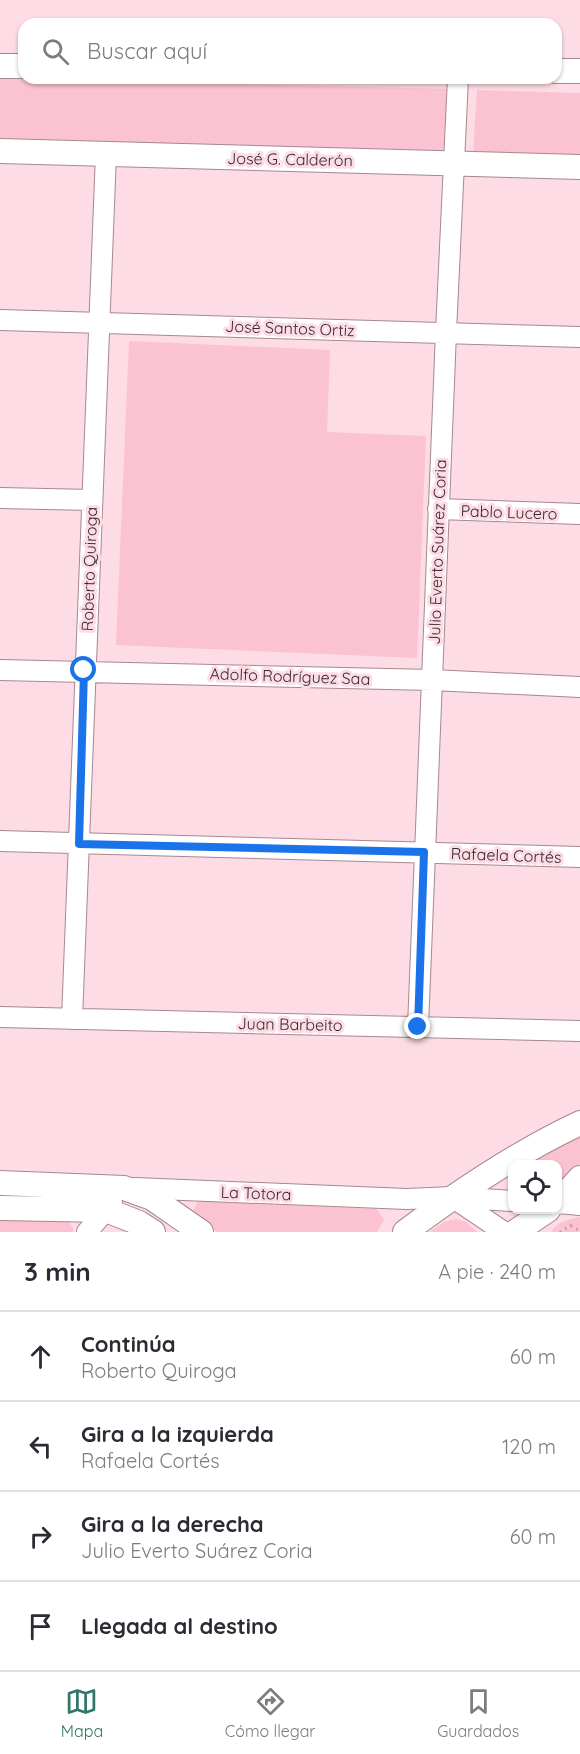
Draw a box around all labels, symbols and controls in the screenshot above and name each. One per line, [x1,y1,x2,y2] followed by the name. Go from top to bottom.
[18,18,562,84] search box
[39,35,72,68] icon: search
[87,37,207,65] text: Buscar aquí
[227,148,353,170] street label: José G. Calderón
[225,316,355,340] street label: José Santos Ortiz
[424,459,450,645] street label: Julio Everto Suárez Coria
[460,500,558,524] street label: Pablo Lucero
[77,506,101,632] street label: Roberto Quiroga
[70,656,96,682] route start
[209,663,371,689] street label: Adolfo Rodríguez Saa
[450,843,562,867] street label: Rafaela Cortés
[237,1013,343,1035] street label: Juan Barbeito
[404,1013,430,1039] route end
[508,1160,562,1214] map controls
[508,1160,562,1214] button: locate
[220,1182,292,1204] street label: La Totora
[24,1255,91,1288] text: 3 min
[438,1259,556,1284] text: A pie · 240 m
[81,1330,176,1358] text: Continúa
[24,1340,57,1373] icon: ahead
[510,1344,556,1369] text: 60 m
[81,1358,237,1383] text: Roberto Quiroga
[81,1420,274,1448] text: Gira a la izquierda
[24,1430,57,1463] icon: left
[502,1434,556,1459] text: 120 m
[81,1448,220,1473] text: Rafaela Cortés
[81,1510,264,1538] text: Gira a la derecha
[24,1520,57,1553] icon: right
[510,1524,556,1549] text: 60 m
[81,1538,313,1563] text: Julio Everto Suárez Coria
[24,1610,57,1643] icon: arrive
[81,1612,278,1640] text: Llegada al destino
[61,1685,103,1741] tab: Mapa
[225,1685,315,1741] tab: Cómo llegar
[437,1685,519,1741] tab: Guardados

